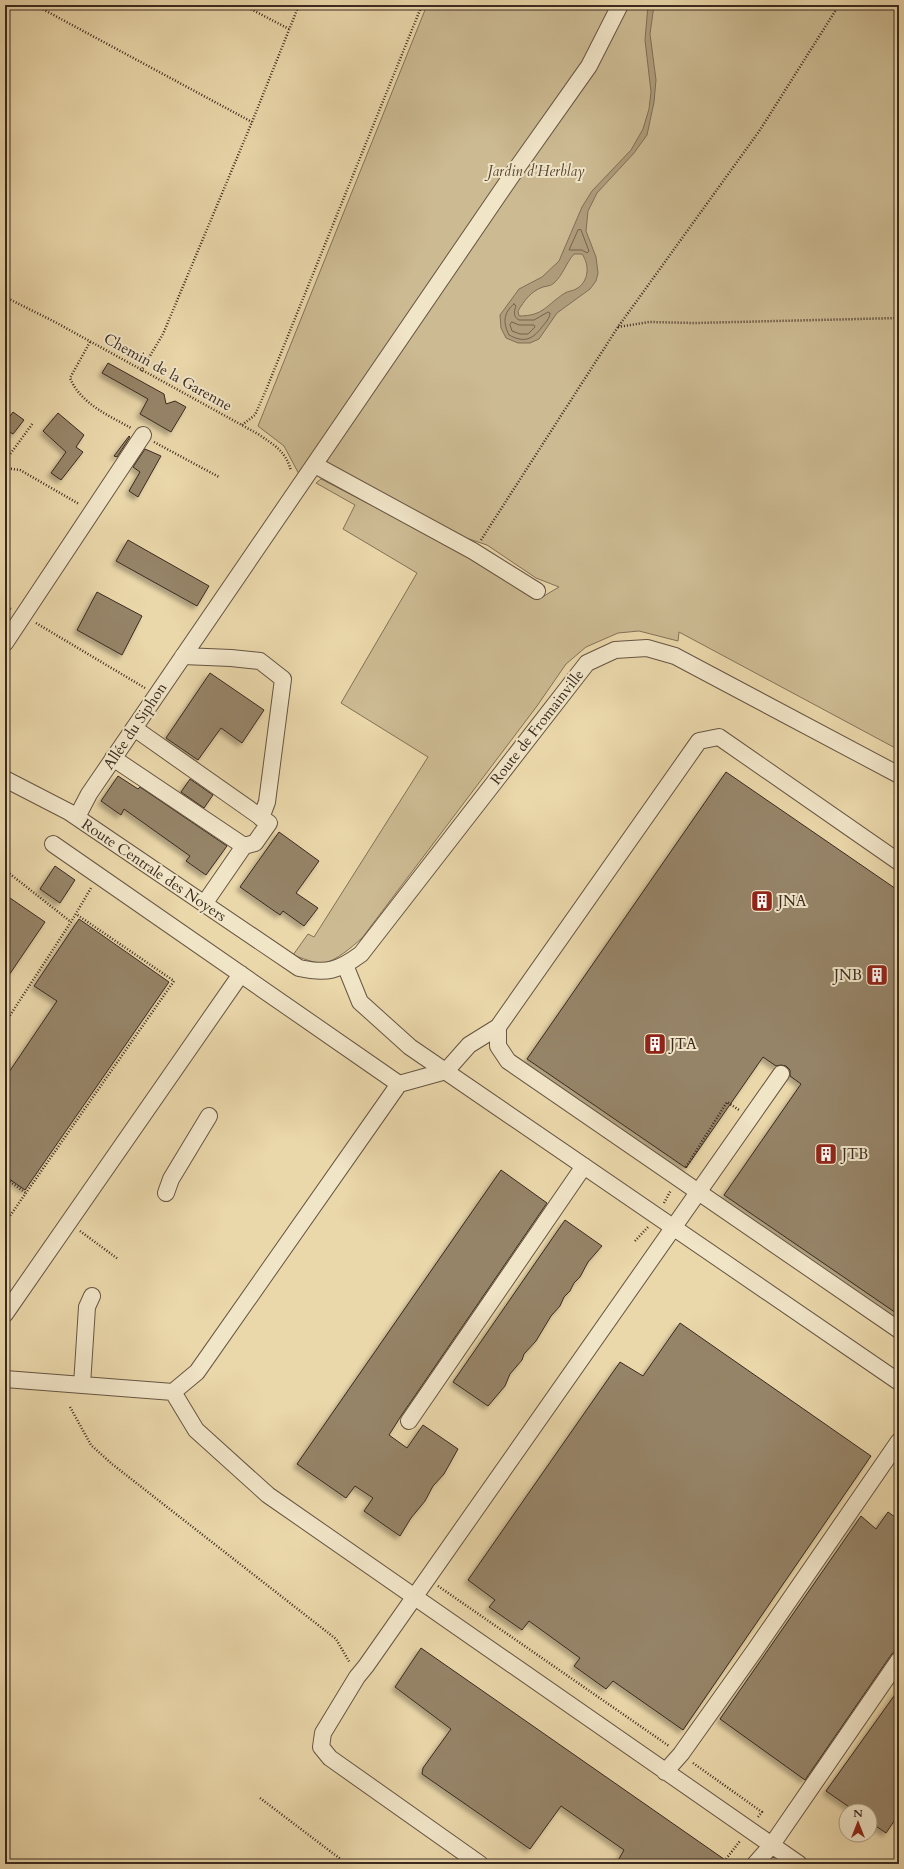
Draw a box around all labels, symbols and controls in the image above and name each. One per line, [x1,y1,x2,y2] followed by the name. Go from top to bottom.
[483,161,585,181] park label: Jardin d'Herblay
[100,328,236,416] street label: Chemin de la Garenne
[486,665,589,789] street label: Route de Fromainville
[99,678,172,773] street label: Allée du Siphon
[78,814,230,926] street label: Route Centrale des Noyers
[749,888,775,914] building icon: JNA
[776,891,807,911] place label: JNA
[864,962,890,988] building icon: JNB
[832,965,862,985] place label: JNB
[642,1031,668,1057] building icon: JTA
[668,1034,697,1054] place label: JTA
[813,1141,839,1167] building icon: JTB
[840,1144,868,1164] place label: JTB
[838,1803,878,1843] north arrow
[853,1806,863,1821] text: N

